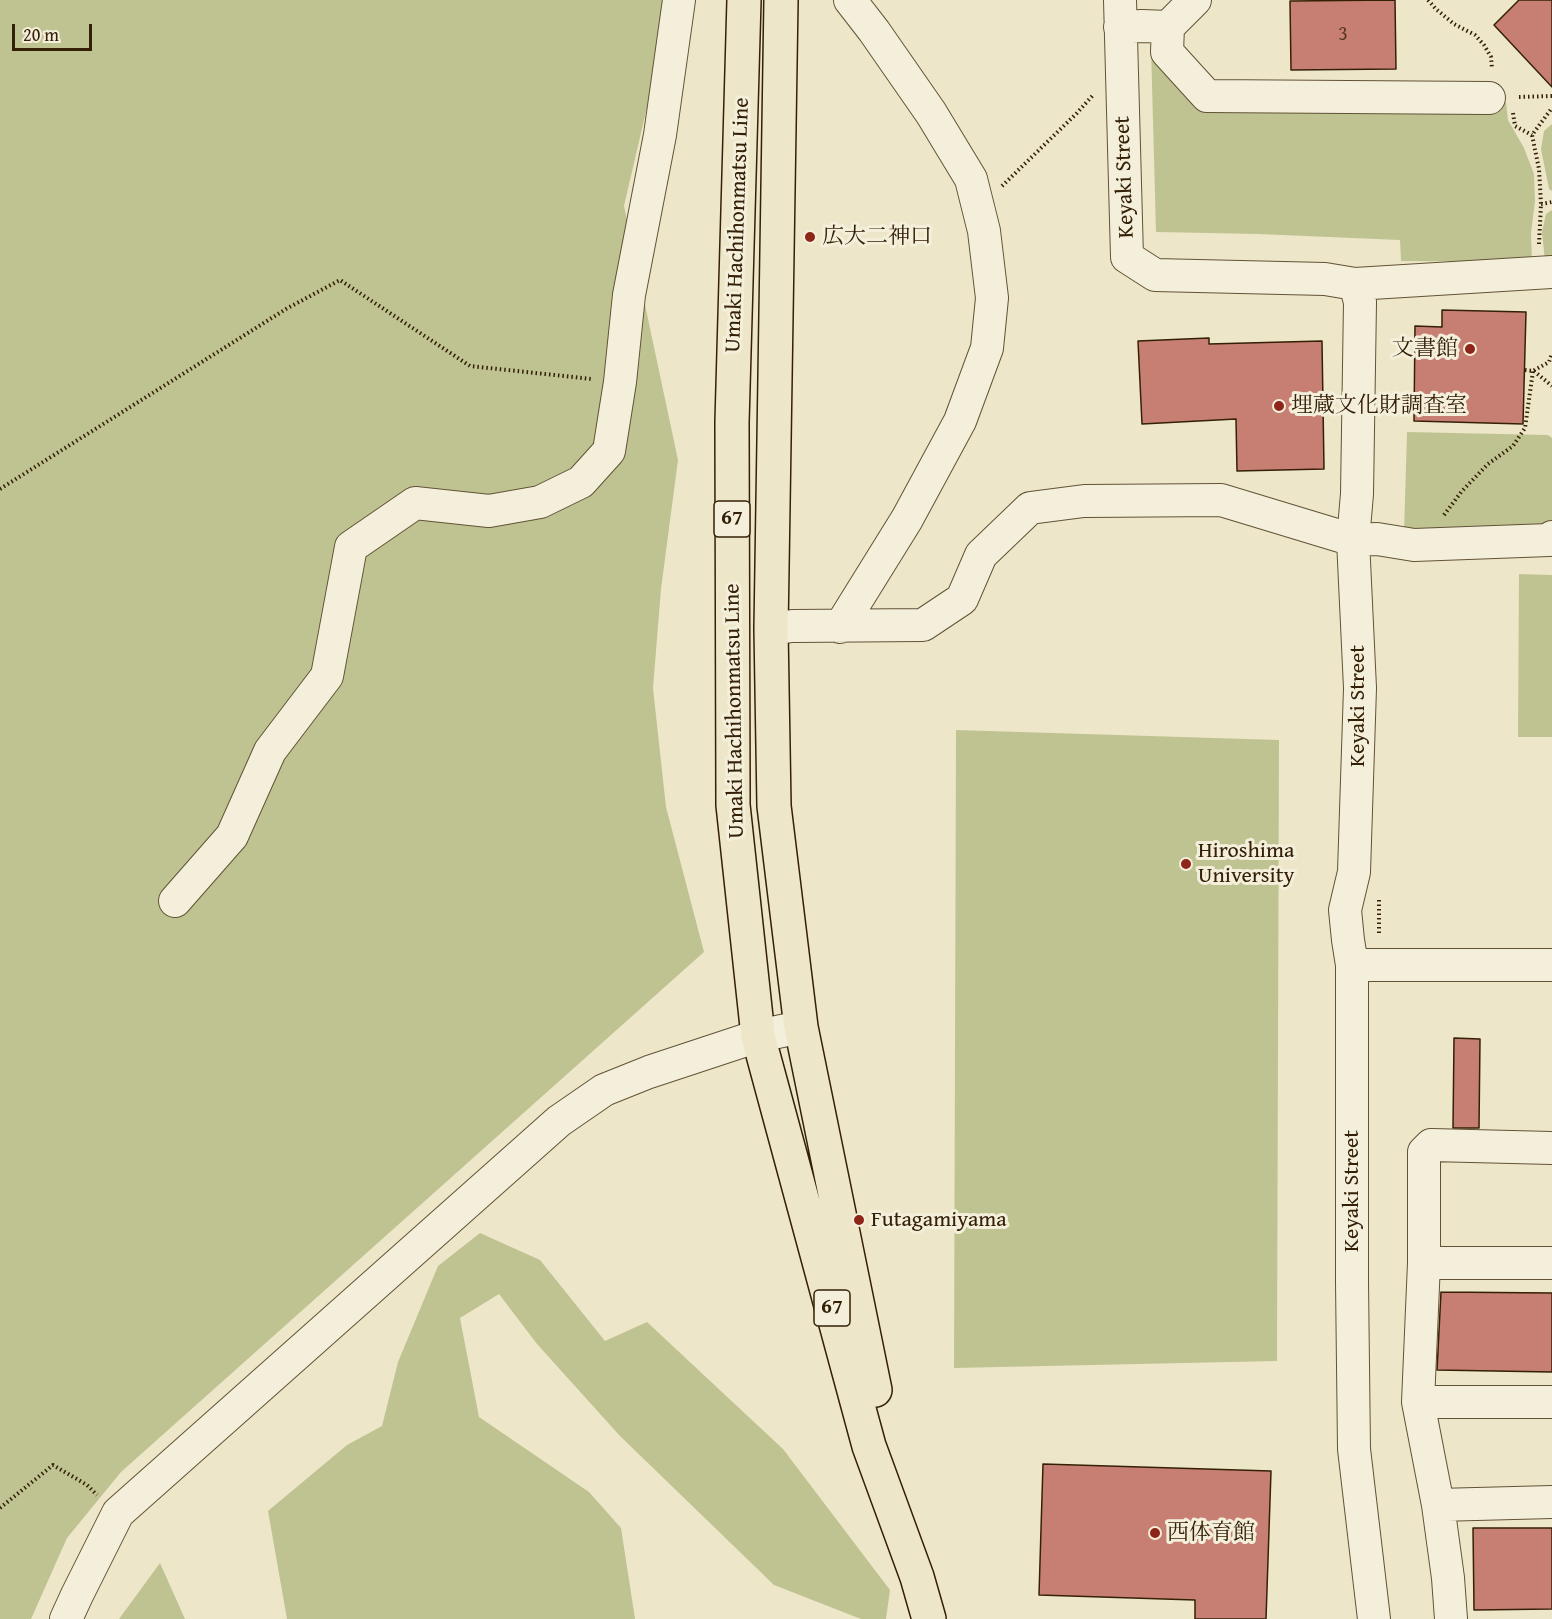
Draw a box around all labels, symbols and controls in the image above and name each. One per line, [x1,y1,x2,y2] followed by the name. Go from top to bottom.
[15,12,94,50] scale bar
[23,21,59,48] text: 20 m
[1338,23,1348,47] house number: 3
[720,97,756,353] street label: Umaki Hachihonmatsu Line
[1110,115,1140,239] street label: Keyaki Street
[822,224,932,250] place label: 広大二神口
[803,230,817,244] marker: 広大二神口
[1392,336,1458,362] place label: 文書館
[1463,342,1477,356] marker: 文書館
[1291,393,1467,419] place label: 埋蔵文化財調査室
[1272,399,1286,413] marker: 埋蔵文化財調査室
[714,501,750,537] road number: 67
[720,583,750,839] street label: Umaki Hachihonmatsu Line
[1345,645,1371,767] street label: Keyaki Street
[1198,838,1294,890] place label: Hiroshima University
[1179,857,1193,871] marker: Hiroshima University
[1339,1130,1365,1252] street label: Keyaki Street
[871,1207,1007,1233] place label: Futagamiyama
[852,1213,866,1227] marker: Futagamiyama
[814,1290,850,1326] road number: 67
[1167,1520,1255,1546] place label: 西体育館
[1148,1526,1162,1540] marker: 西体育館

